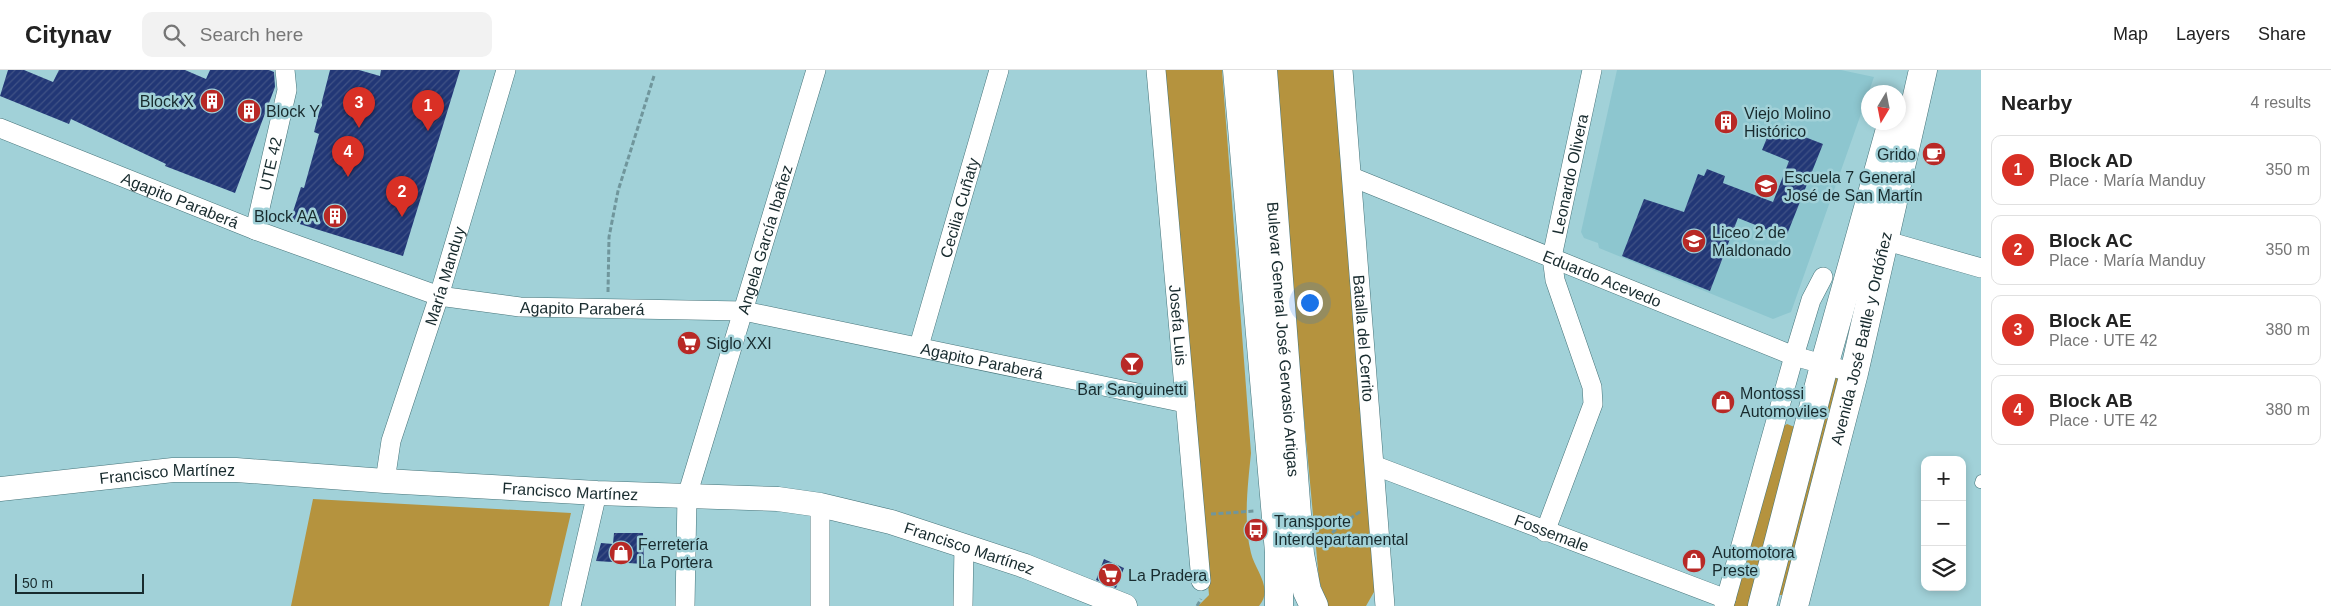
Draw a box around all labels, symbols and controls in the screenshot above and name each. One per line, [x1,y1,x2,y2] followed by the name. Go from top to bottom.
[142,12,492,57] search box
[25,21,112,48] text: Citynav
[160,21,188,49] icon: search
[200,24,303,45] text: Search here
[2113,24,2148,44] text: Map
[2176,24,2230,44] text: Layers
[2258,24,2306,44] text: Share
[1861,85,1906,130] north arrow
[343,87,375,128] pin: 3
[199,88,225,114] building icon: Block X
[412,90,444,131] pin: 1
[2001,91,2072,114] text: Nearby
[140,93,194,110] place label: Block X
[2251,94,2311,111] text: 4 results
[236,98,262,124] building icon: Block Y
[266,103,320,120] place label: Block Y
[1744,105,1831,140] place label: Viejo Molino Histórico
[1713,109,1739,135] building icon: Viejo Molino Histórico
[1549,112,1591,236] street label: Leonardo Olivera
[256,135,285,192] street label: UTE 42
[332,136,364,177] pin: 4
[1921,141,1947,167] cafe icon: Grido
[1877,146,1916,163] place label: Grido
[2049,150,2133,171] text: Block AD
[937,156,982,260] street label: Cecilia Cuñaty
[2014,161,2022,178] text: 1
[2266,161,2310,178] text: 350 m
[735,163,796,316] street label: Angela García Ibañez
[119,169,241,232] street label: Agapito Paraberá
[1784,169,1923,204] place label: Escuela 7 General José de San Martín
[2049,172,2206,189] text: Place · María Manduy
[1753,173,1779,199] school or university icon: Escuela 7 General José de San Martín
[386,176,418,217] pin: 2
[1264,201,1302,477] street label: Bulevar General José Gervasio Artigas
[322,203,348,229] building icon: Block AA
[254,208,318,225] place label: Block AA
[1712,224,1791,259] place label: Liceo 2 de Maldonado
[422,225,468,328] street label: María Manduy
[1681,228,1707,254] school or university icon: Liceo 2 de Maldonado
[1828,230,1895,447] street label: Avenida José Batlle y Ordóñez
[2049,230,2133,251] text: Block AC
[2014,241,2022,258] text: 2
[2266,241,2310,258] text: 350 m
[1540,247,1664,310] street label: Eduardo Acevedo
[2049,252,2206,269] text: Place · María Manduy
[1350,274,1377,402] street label: Batalla del Cerrito
[1166,284,1190,366] street label: Josefa Luis
[1297,290,1323,316] your location
[520,299,645,318] street label: Agapito Paraberá
[2049,310,2132,331] text: Block AE
[2014,321,2022,338] text: 3
[2266,321,2310,338] text: 380 m
[676,330,702,356] supermarket icon: Siglo XXI
[2049,332,2157,349] text: Place · UTE 42
[706,335,772,352] place label: Siglo XXI
[919,340,1045,382] street label: Agapito Paraberá
[1119,351,1145,377] bar icon: Bar Sanguinetti
[1077,381,1187,398] place label: Bar Sanguinetti
[1740,385,1827,420] place label: Montossi Automoviles
[1710,389,1736,415] shop icon: Montossi Automoviles
[2049,390,2133,411] text: Block AB
[2014,401,2022,418] text: 4
[2266,401,2310,418] text: 380 m
[2049,412,2157,429] text: Place · UTE 42
[1921,456,1966,591] map controls
[1921,456,1966,501] button: +
[98,462,235,487] street label: Francisco Martínez
[502,480,639,503] street label: Francisco Martínez
[1921,501,1966,546] button: −
[1512,511,1591,555] street label: Fossemale
[1274,513,1408,548] place label: Transporte Interdepartamental
[1243,517,1269,543] bus stop icon: Transporte Interdepartamental
[902,519,1037,578] street label: Francisco Martínez
[638,536,713,571] place label: Ferretería La Portera
[608,540,634,566] shop icon: Ferretería La Portera
[1712,544,1795,579] place label: Automotora Preste
[1921,546,1966,591] button: layers
[1681,548,1707,574] shop icon: Automotora Preste
[1097,562,1123,588] supermarket icon: La Pradera
[1128,567,1207,584] place label: La Pradera
[15,571,144,594] scale bar
[22,575,53,591] text: 50 m

